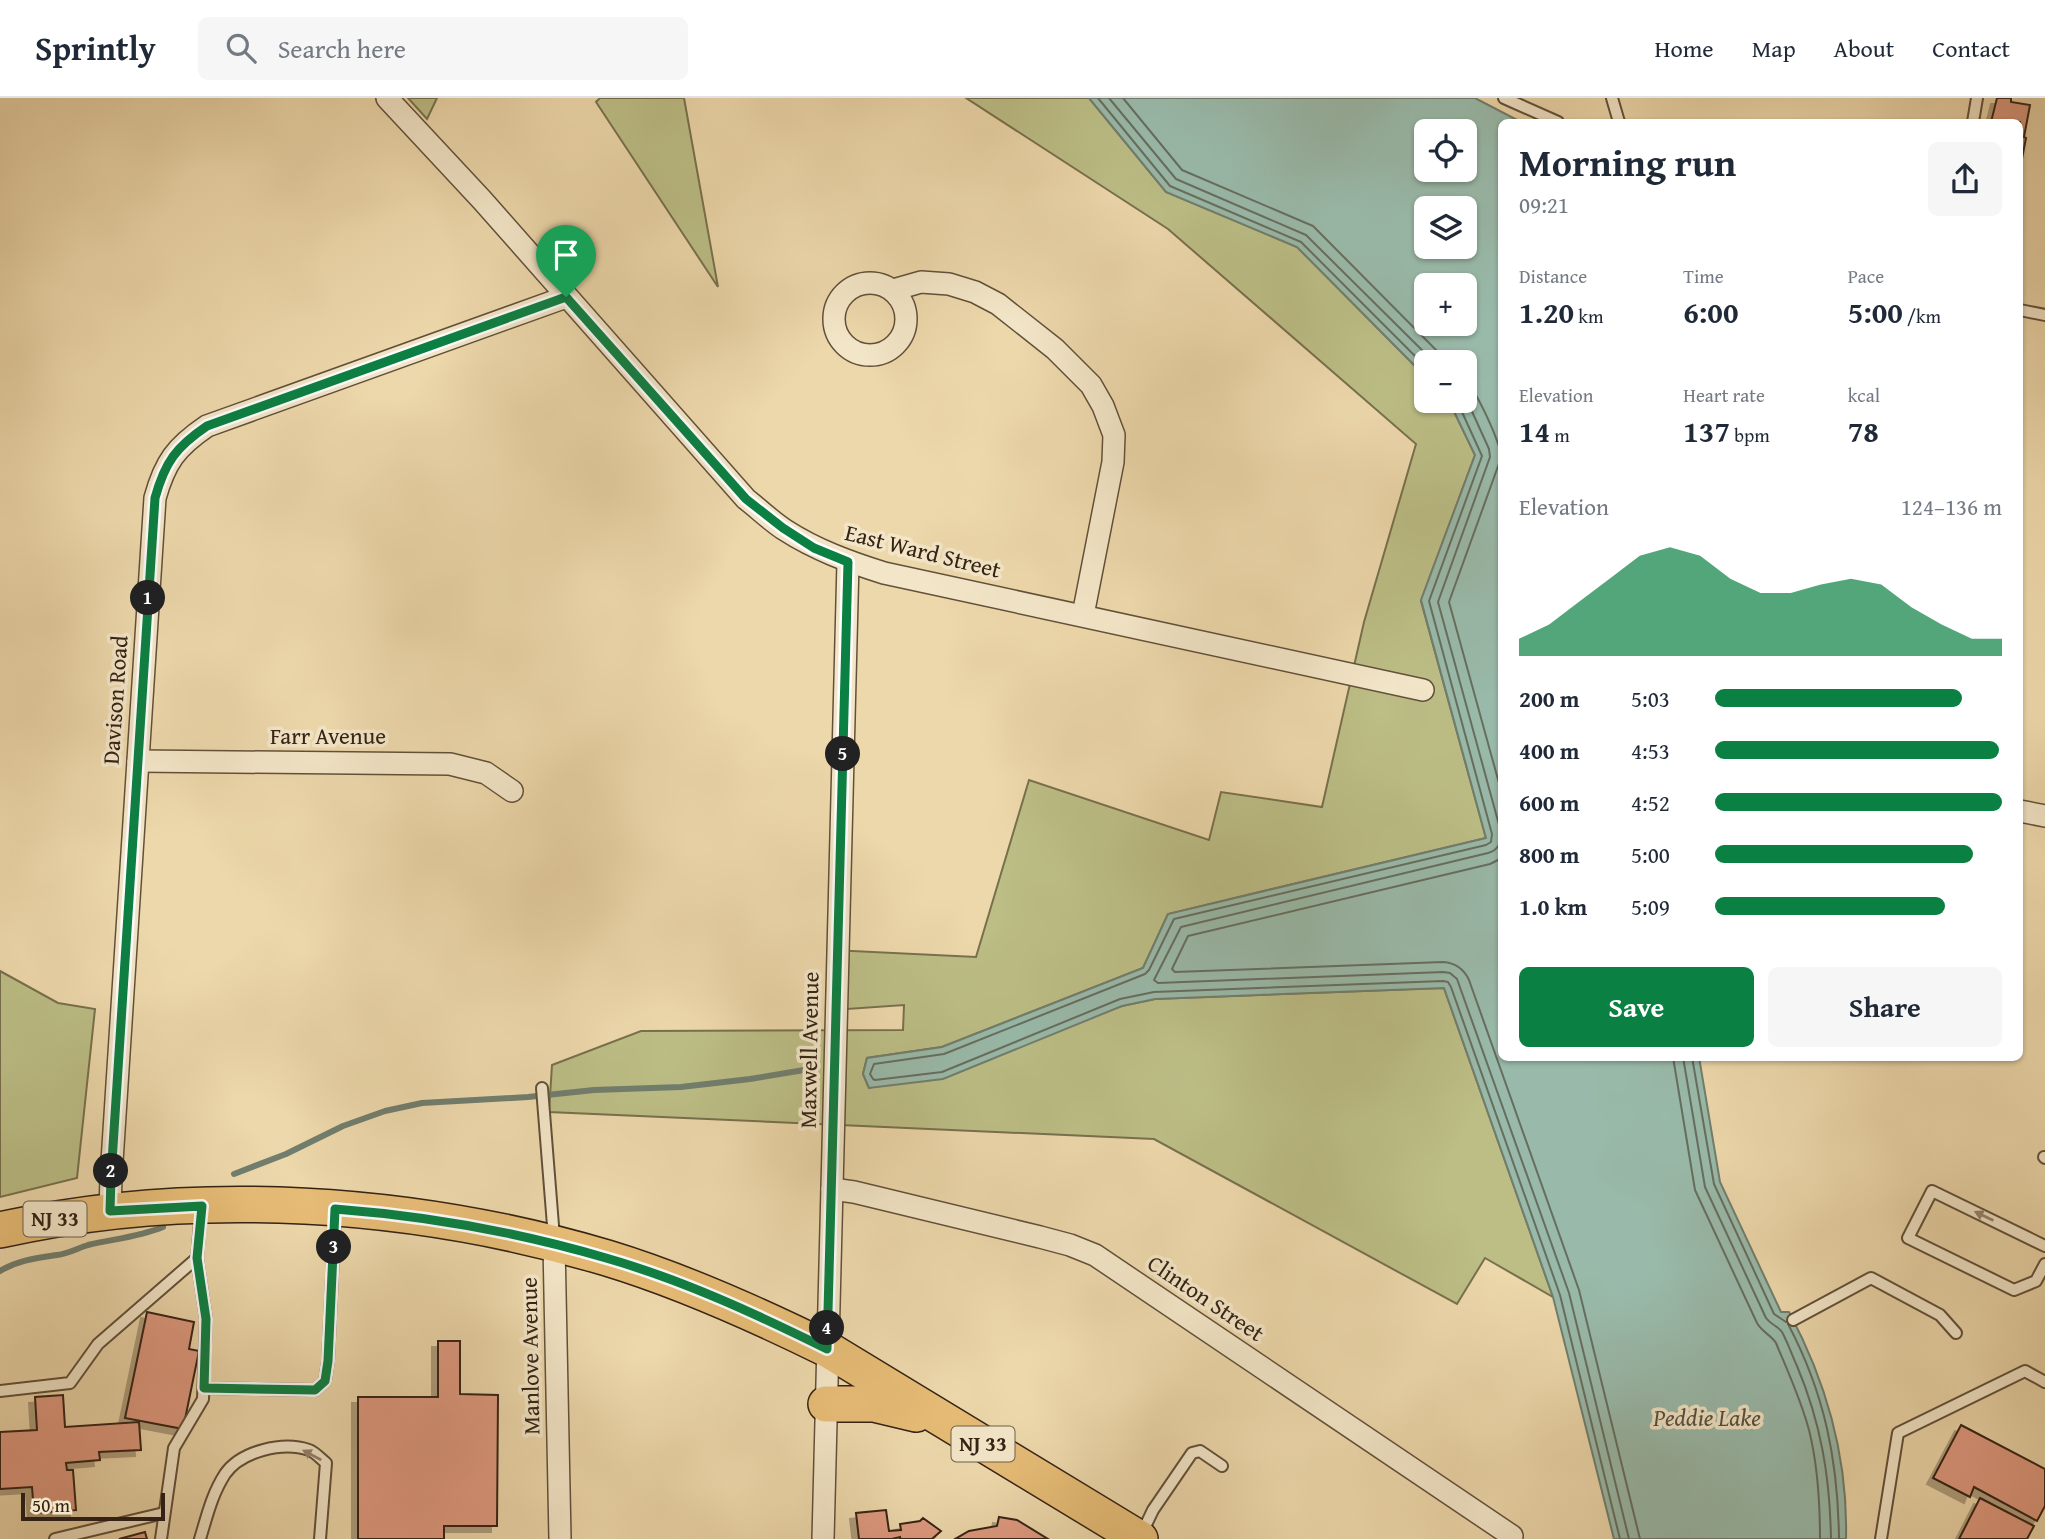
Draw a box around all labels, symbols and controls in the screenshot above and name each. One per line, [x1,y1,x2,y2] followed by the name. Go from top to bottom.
[198,17,688,80] search box
[35,24,156,72] text: Sprintly
[222,29,260,67] icon: search
[278,29,406,68] text: Search here
[1655,31,1714,66] text: Home
[1752,31,1796,66] text: Map
[1834,31,1894,66] text: About
[1932,31,2010,66] text: Contact
[1414,119,1477,413] map controls
[1414,119,1477,182] button: locate
[1519,134,1736,190] text: Morning run
[1928,142,2002,216] button: share
[1519,188,1569,221] text: 09:21
[1414,196,1477,259] button: layers
[536,225,596,297] pin
[547,236,585,274] icon: arrive
[1519,262,1587,290] text: Distance
[1683,262,1724,290] text: Time
[1848,262,1884,290] text: Pace
[1414,273,1477,336] button: +
[1519,290,1574,334] text: 1.20
[1683,290,1738,334] text: 6:00
[1848,290,1903,334] text: 5:00
[1574,302,1603,330] text: km
[1903,302,1941,330] text: /km
[1414,350,1477,413] button: −
[1519,381,1593,409] text: Elevation
[1683,381,1765,409] text: Heart rate
[1848,381,1880,409] text: kcal
[1519,409,1550,453] text: 14
[1683,409,1730,453] text: 137
[1848,409,1879,453] text: 78
[1550,421,1570,449] text: m
[1730,421,1770,449] text: bpm
[1519,490,1609,523] text: Elevation
[1901,490,2002,523] text: 124–136 m
[842,515,1004,586] street label: East Ward Street
[130,580,166,616] pin: 1
[143,583,152,611] text: 1
[94,634,136,766] street label: Davison Road
[1519,682,1580,715] text: 200 m
[1631,682,1670,715] text: 5:03
[270,719,386,752] street label: Farr Avenue
[1519,734,1580,767] text: 400 m
[1631,734,1670,767] text: 4:53
[826,736,860,772] pin: 5
[838,739,847,767] text: 5
[1519,786,1580,819] text: 600 m
[1631,786,1670,819] text: 4:52
[1519,838,1580,871] text: 800 m
[1631,838,1670,871] text: 5:00
[1519,890,1587,923] text: 1.0 km
[1631,890,1670,923] text: 5:09
[1519,967,1754,1047] button: Save
[1768,967,2002,1047] button: Share
[791,971,826,1129] street label: Maxwell Avenue
[94,1154,128,1188] pin: 2
[106,1156,115,1184] text: 2
[23,1202,86,1236] road number: NJ 33
[1974,1210,1994,1222] one-way arrow
[316,1230,352,1264] pin: 3
[329,1232,338,1260] text: 3
[1141,1246,1271,1349] street label: Clinton Street
[512,1277,547,1435] street label: Manlove Avenue
[810,1310,844,1346] pin: 4
[822,1313,831,1341] text: 4
[1652,1400,1761,1435] water label: Peddie Lake
[951,1426,1014,1462] road number: NJ 33
[302,1449,322,1461] one-way arrow
[21,1490,164,1522] scale bar
[32,1491,70,1519] text: 50 m

